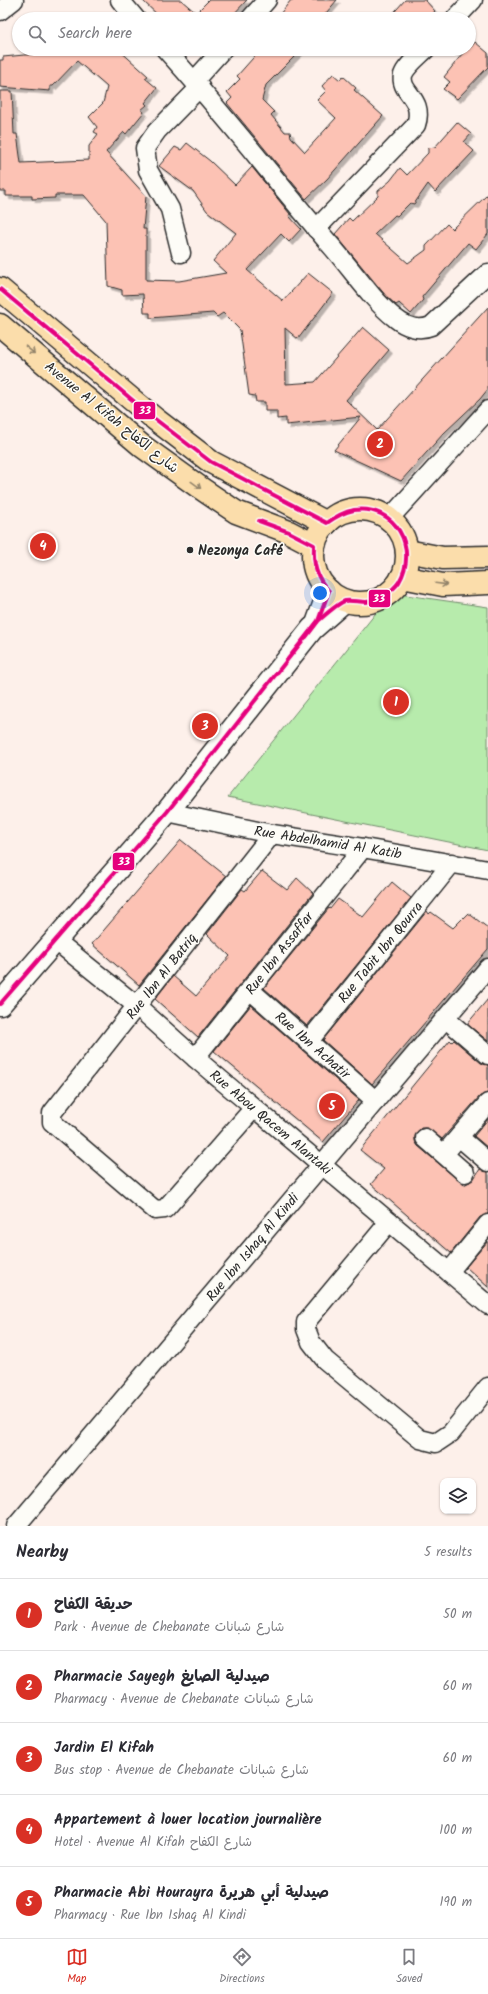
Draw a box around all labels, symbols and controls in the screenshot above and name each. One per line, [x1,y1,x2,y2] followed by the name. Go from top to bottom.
[12,12,476,56] search box
[58,22,132,46] text: Search here
[26,23,48,45] icon: search
[24,345,35,354] one-way arrow
[39,356,183,479] street label: Avenue Al Kifah شارع الكفاح
[133,401,156,420] line badge: 33
[138,402,151,420] text: 33
[367,429,393,459] pin: 2
[190,481,201,489] one-way arrow
[30,531,56,561] pin: 4
[198,540,283,562] place label: Nezonya Café
[185,545,195,555] marker: Nezonya Café
[434,580,447,588] one-way arrow
[310,583,330,603] your location
[368,589,391,608] line badge: 33
[372,590,385,608] text: 33
[383,687,409,717] pin: 1
[192,711,218,741] pin: 3
[253,820,404,866] street label: Rue Abdelhamid Al Katib
[112,852,135,871] line badge: 33
[117,853,130,871] text: 33
[333,897,429,1008] street label: Rue Tabit Ibn Qourra
[240,906,320,1000] street label: Rue Ibn Assaffar
[121,928,203,1025] street label: Rue Ibn Al Batriq
[270,1007,356,1086] street label: Rue Ibn Achatir
[204,1065,337,1181] street label: Rue Abou Qacem Alantaki
[319,1091,345,1121] pin: 5
[201,1188,305,1306] street label: Rue Ibn Ishaq Al Kindi
[440,1478,476,1514] map controls
[440,1478,476,1514] button: layers
[16,1539,68,1566] text: Nearby
[424,1542,472,1563] text: 5 results
[54,1593,133,1617] text: حديقة الكفاح
[27,1604,31,1625] text: 1
[443,1604,472,1625] text: 50 m
[54,1617,284,1638] text: Park · Avenue de Chebanate شارع شبانات
[54,1665,270,1689] text: Pharmacie Sayegh صيدلية الصايغ
[25,1676,33,1697] text: 2
[443,1676,472,1697] text: 60 m
[54,1689,314,1710] text: Pharmacy · Avenue de Chebanate شارع شبانات
[54,1736,154,1760] text: Jardin El Kifah
[25,1748,33,1769] text: 3
[443,1748,472,1769] text: 60 m
[54,1760,309,1781] text: Bus stop · Avenue de Chebanate شارع شبانات
[54,1808,322,1832] text: Appartement à louer location journalière
[25,1820,33,1841] text: 4
[439,1820,472,1841] text: 100 m
[54,1832,252,1853] text: Hotel · Avenue Al Kifah شارع الكفاح
[54,1881,329,1905] text: Pharmacie Abi Hourayra صيدلية أبي هريرة
[26,1892,32,1913] text: 5
[440,1892,472,1913] text: 190 m
[54,1905,246,1926] text: Pharmacy · Rue Ibn Ishaq Al Kindi
[66,1946,88,1988] tab: Map
[219,1946,265,1988] tab: Directions
[396,1946,422,1988] tab: Saved

